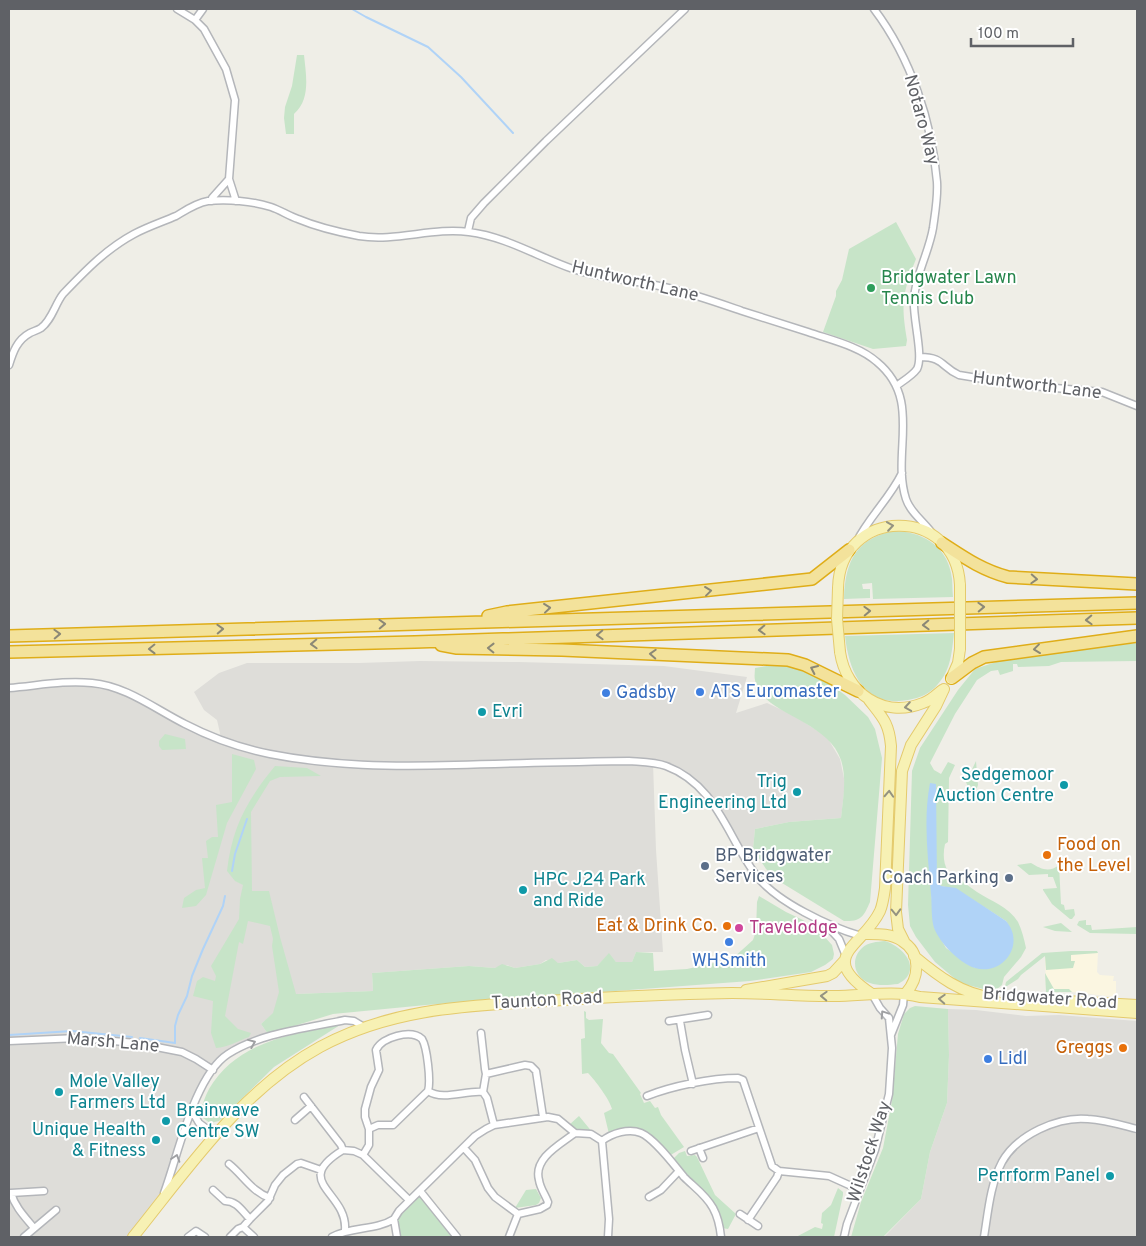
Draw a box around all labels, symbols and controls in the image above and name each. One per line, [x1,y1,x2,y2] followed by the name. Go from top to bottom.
[971,15,1074,47] scale bar
[978,25,1019,44] text: 100 m
[898,72,944,168] street label: Notaro Way
[569,256,701,308] street label: Huntworth Lane
[881,267,1017,311] place label: Bridgwater Lawn Tennis Club
[865,282,877,294] marker: Bridgwater Lawn Tennis Club
[971,367,1103,405] street label: Huntworth Lane
[886,522,895,532] one-way arrow
[1031,573,1039,584] one-way arrow
[705,586,713,597] one-way arrow
[978,602,986,613] one-way arrow
[543,603,551,614] one-way arrow
[864,606,871,616] one-way arrow
[1084,615,1092,625] one-way arrow
[379,619,387,630] one-way arrow
[922,620,930,631] one-way arrow
[216,624,224,635] one-way arrow
[758,625,766,635] one-way arrow
[54,629,62,640] one-way arrow
[595,630,603,641] one-way arrow
[310,638,318,649] one-way arrow
[147,643,155,654] one-way arrow
[487,643,494,653] one-way arrow
[1033,643,1041,654] one-way arrow
[649,648,657,659] one-way arrow
[810,664,819,675] one-way arrow
[710,681,840,704] place label: ATS Euromaster
[616,682,676,705] place label: Gadsby
[694,686,706,698] marker: ATS Euromaster
[600,687,612,699] marker: Gadsby
[492,701,523,724] place label: Evri
[904,701,913,711] one-way arrow
[476,706,488,718] marker: Evri
[934,764,1054,808] place label: Sedgemoor Auction Centre
[658,771,787,815] place label: Trig Engineering Ltd
[1058,779,1070,791] marker: Sedgemoor Auction Centre
[791,786,803,798] marker: Trig Engineering Ltd
[883,790,894,798] one-way arrow
[1057,834,1131,878] place label: Food on the Level
[715,845,831,889] place label: BP Bridgwater Services
[1041,849,1053,861] marker: Food on the Level
[699,860,711,872] marker: BP Bridgwater Services
[882,867,999,890] place label: Coach Parking
[533,869,646,913] place label: HPC J24 Park and Ride
[1003,872,1015,884] marker: Coach Parking
[517,884,529,896] marker: HPC J24 Park and Ride
[891,909,902,917] one-way arrow
[596,915,717,938] place label: Eat & Drink Co.
[749,917,838,940] place label: Travelodge
[721,920,733,932] marker: Eat & Drink Co.
[733,922,745,934] marker: Travelodge
[723,936,735,948] marker: WHSmith
[692,950,766,973] place label: WHSmith
[982,983,1118,1015] street label: Bridgwater Road
[491,987,603,1015] street label: Taunton Road
[820,991,828,1001] one-way arrow
[937,993,945,1004] one-way arrow
[881,1010,890,1020] one-way arrow
[66,1027,160,1059] street label: Marsh Lane
[1055,1037,1113,1060] place label: Greggs
[247,1039,256,1049] one-way arrow
[1117,1042,1129,1054] marker: Greggs
[998,1048,1027,1071] place label: Lidl
[982,1053,994,1065] marker: Lidl
[69,1071,166,1115] place label: Mole Valley Farmers Ltd
[53,1086,65,1098] marker: Mole Valley Farmers Ltd
[843,1098,897,1206] street label: Wilstock Way
[176,1100,260,1144] place label: Brainwave Centre SW
[160,1115,172,1127] marker: Brainwave Centre SW
[32,1119,146,1163] place label: Unique Health & Fitness
[150,1134,162,1146] marker: Unique Health & Fitness
[171,1154,181,1163] one-way arrow
[977,1165,1100,1188] place label: Perrform Panel
[1104,1170,1116,1182] marker: Perrform Panel

